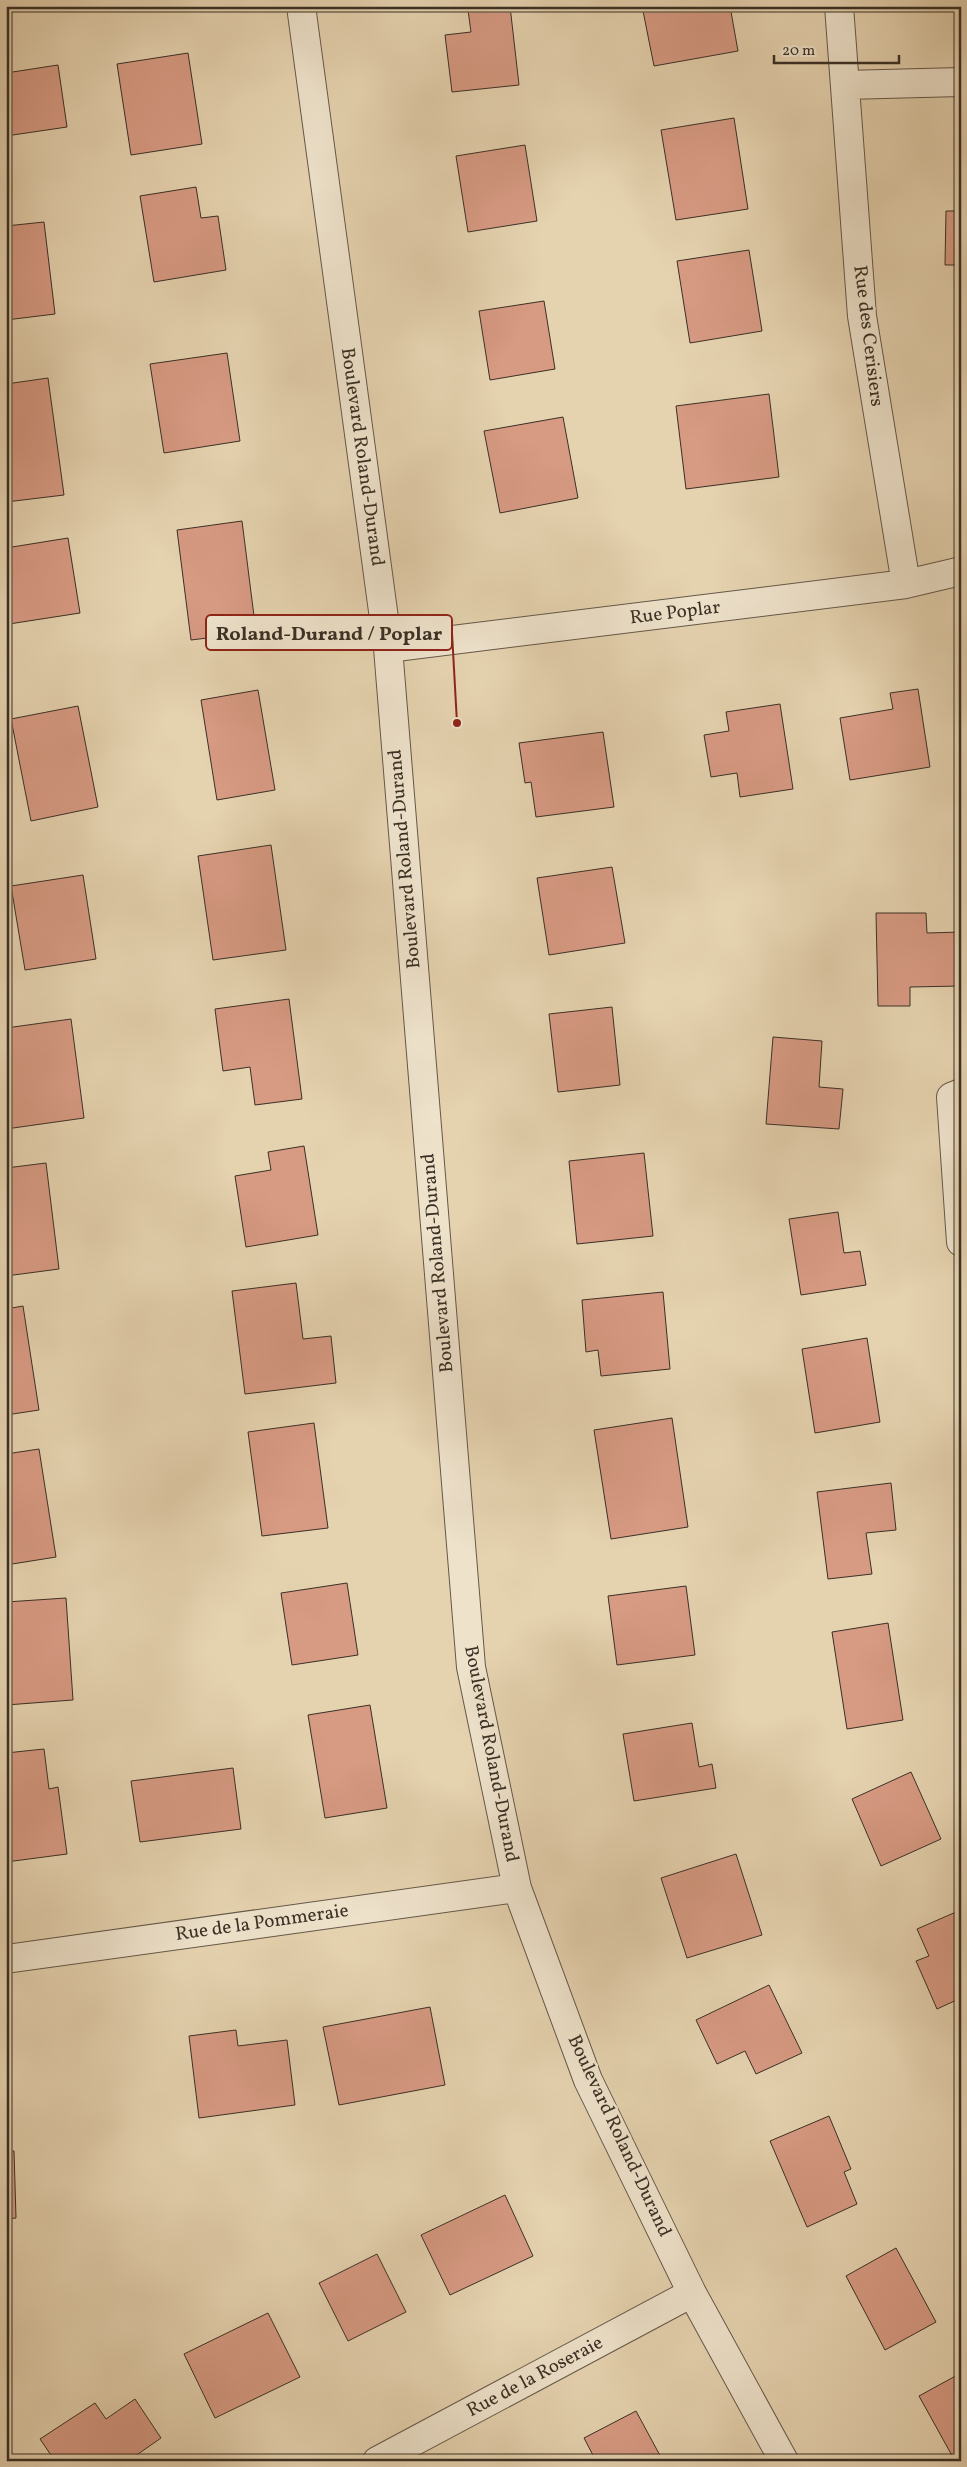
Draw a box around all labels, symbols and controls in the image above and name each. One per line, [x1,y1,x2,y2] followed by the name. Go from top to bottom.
[774,32,900,64] scale bar
[782,41,815,62] text: 20 m
[846,264,890,408] street label: Rue des Cerisiers
[334,346,390,568] street label: Boulevard Roland-Durand
[628,595,722,631] street label: Rue Poplar
[206,615,452,650] callout: Roland-Durand / Poplar
[216,621,443,649] text: Roland-Durand / Poplar
[382,748,428,970] street label: Boulevard Roland-Durand
[415,1152,461,1374] street label: Boulevard Roland-Durand
[457,1643,525,1865] street label: Boulevard Roland-Durand
[174,1898,350,1948] street label: Rue de la Pommeraie
[561,2031,677,2241] street label: Boulevard Roland-Durand
[462,2330,608,2424] street label: Rue de la Roseraie

